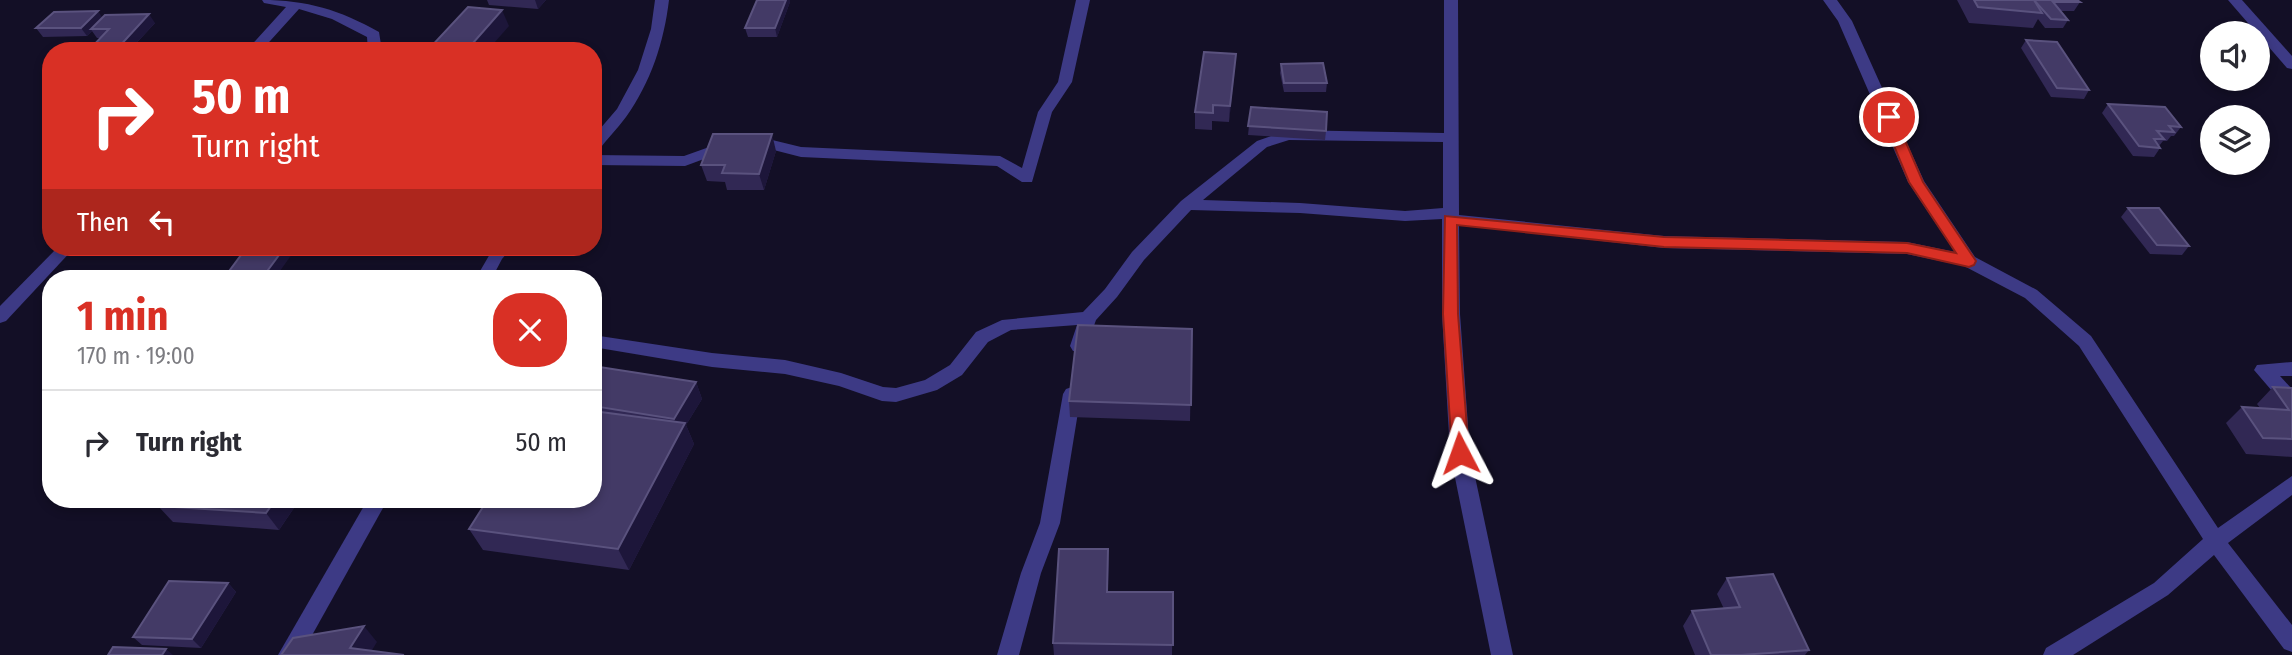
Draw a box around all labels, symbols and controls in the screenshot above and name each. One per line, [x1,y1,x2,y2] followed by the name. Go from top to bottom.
[2200,21,2270,175] map controls
[2200,21,2270,91] button: sound
[192,67,290,126] text: 50 m
[77,70,168,161] icon: right
[1859,87,1919,147] pin
[1870,98,1908,136] icon: arrive
[2200,105,2270,175] button: layers
[192,127,319,165] text: Turn right
[143,203,181,241] icon: left
[77,207,129,238] text: Then
[77,291,168,341] text: 1 min
[493,293,567,367] button: close
[77,342,195,370] text: 170 m · 19:00
[1423,416,1497,490] position arrow
[77,424,115,462] icon: right
[136,427,242,458] text: Turn right
[515,427,567,458] text: 50 m

